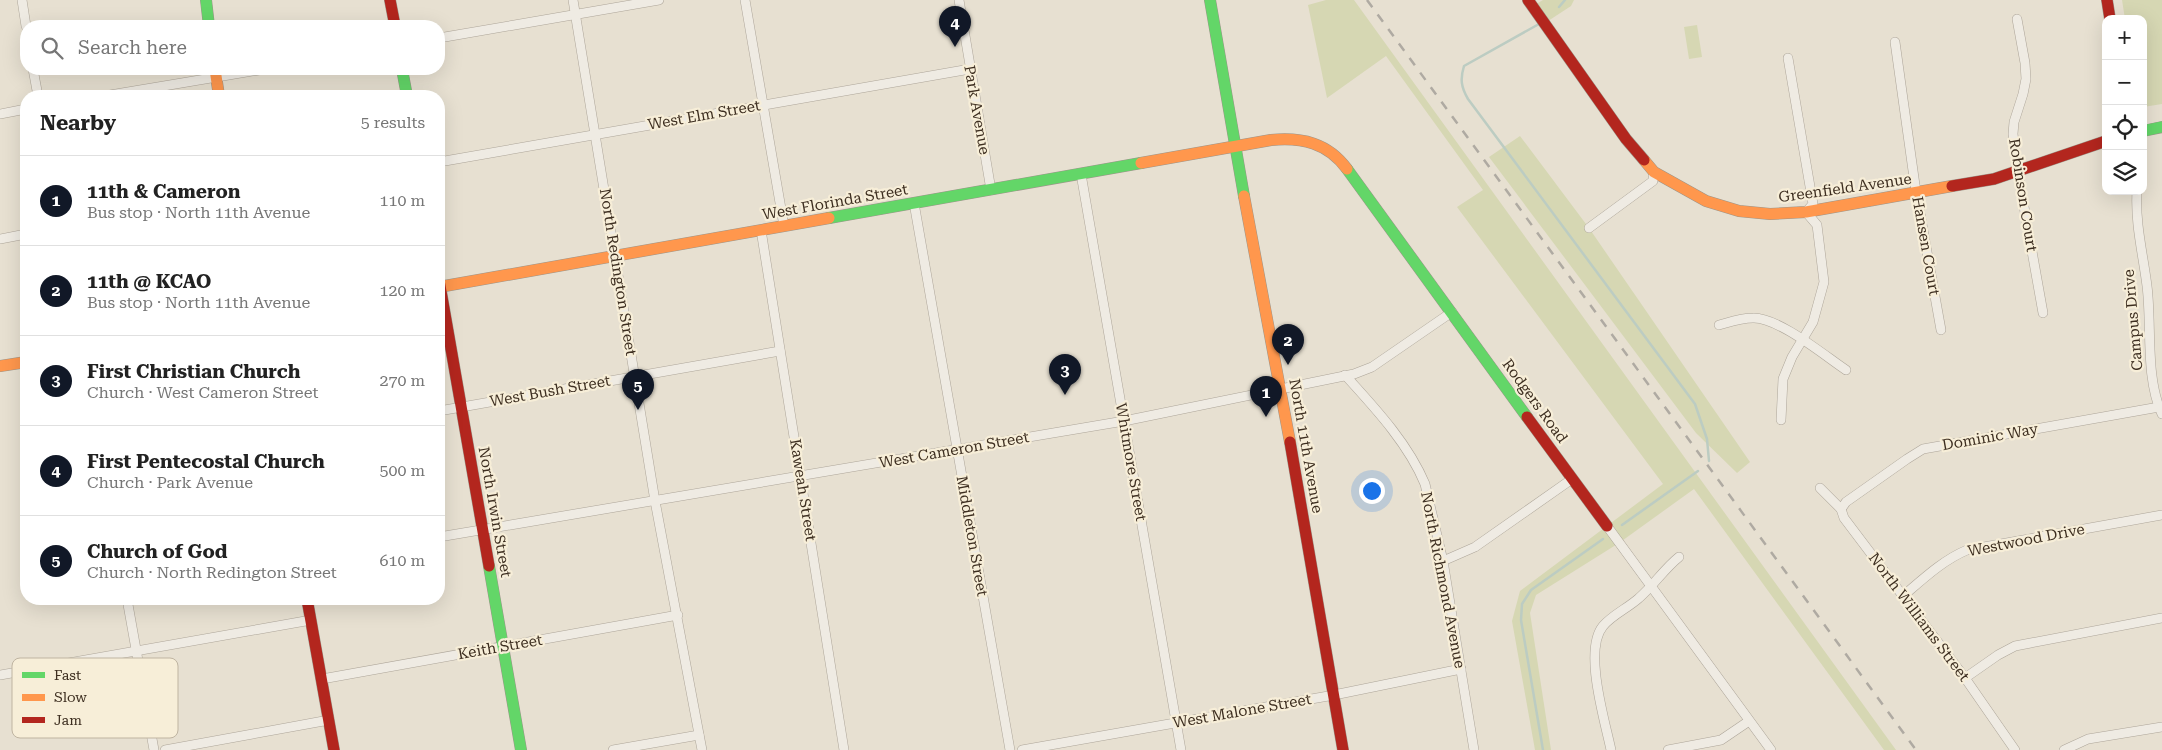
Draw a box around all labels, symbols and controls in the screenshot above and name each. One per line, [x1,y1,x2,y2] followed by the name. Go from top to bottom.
[939,6,971,47] pin: 4
[2102,15,2147,195] map controls
[2102,15,2147,60] button: +
[20,20,445,75] search box
[38,34,66,62] icon: search
[78,36,187,59] text: Search here
[2102,60,2147,105] button: −
[960,64,994,156] street label: Park Avenue
[646,96,762,134] street label: West Elm Street
[2102,105,2147,150] button: locate
[40,111,116,135] text: Nearby
[361,113,425,132] text: 5 results
[2005,137,2041,253] street label: Robinson Court
[2102,150,2147,195] button: layers
[1777,170,1913,206] street label: Greenfield Avenue
[87,180,240,203] text: 11th & Cameron
[761,180,910,224] street label: West Florinda Street
[596,187,640,357] street label: North Redington Street
[52,191,60,210] text: 1
[379,191,425,210] text: 110 m
[1908,195,1944,297] street label: Hansen Court
[87,203,310,222] text: Bus stop · North 11th Avenue
[2120,268,2146,372] street label: Campus Drive
[87,270,211,293] text: 11th @ KCAO
[52,281,60,300] text: 2
[379,281,425,300] text: 120 m
[87,293,310,312] text: Bus stop · North 11th Avenue
[1272,324,1304,365] pin: 2
[1049,354,1081,395] pin: 3
[1499,356,1572,447] street label: Rodgers Road
[87,360,300,383] text: First Christian Church
[622,369,654,410] pin: 5
[52,371,60,390] text: 3
[379,371,425,390] text: 270 m
[488,371,612,410] street label: West Bush Street
[1250,376,1282,417] pin: 1
[1285,377,1327,515] street label: North 11th Avenue
[87,383,318,402] text: Church · West Cameron Street
[1112,402,1150,523] street label: Whitmore Street
[1941,420,2040,454] street label: Dominic Way
[878,428,1031,472] street label: West Cameron Street
[786,438,820,543] street label: Kaweah Street
[475,445,515,579] street label: North Irwin Street
[87,450,325,473] text: First Pentecostal Church
[52,461,60,480] text: 4
[379,461,425,480] text: 500 m
[87,473,253,492] text: Church · Park Avenue
[953,474,992,598] street label: Middleton Street
[1359,478,1385,504] your location
[1417,490,1469,670] street label: North Richmond Avenue
[1966,520,2086,560] street label: Westwood Drive
[87,540,228,563] text: Church of God
[1865,549,1973,685] street label: North Williams Street
[52,551,60,570] text: 5
[379,551,425,570] text: 610 m
[87,563,337,582] text: Church · North Redington Street
[456,631,544,663] street label: Keith Street
[12,658,178,738] legend
[54,667,81,683] text: Fast
[54,689,87,705] text: Slow
[1171,690,1313,732] street label: West Malone Street
[54,712,82,728] text: Jam

